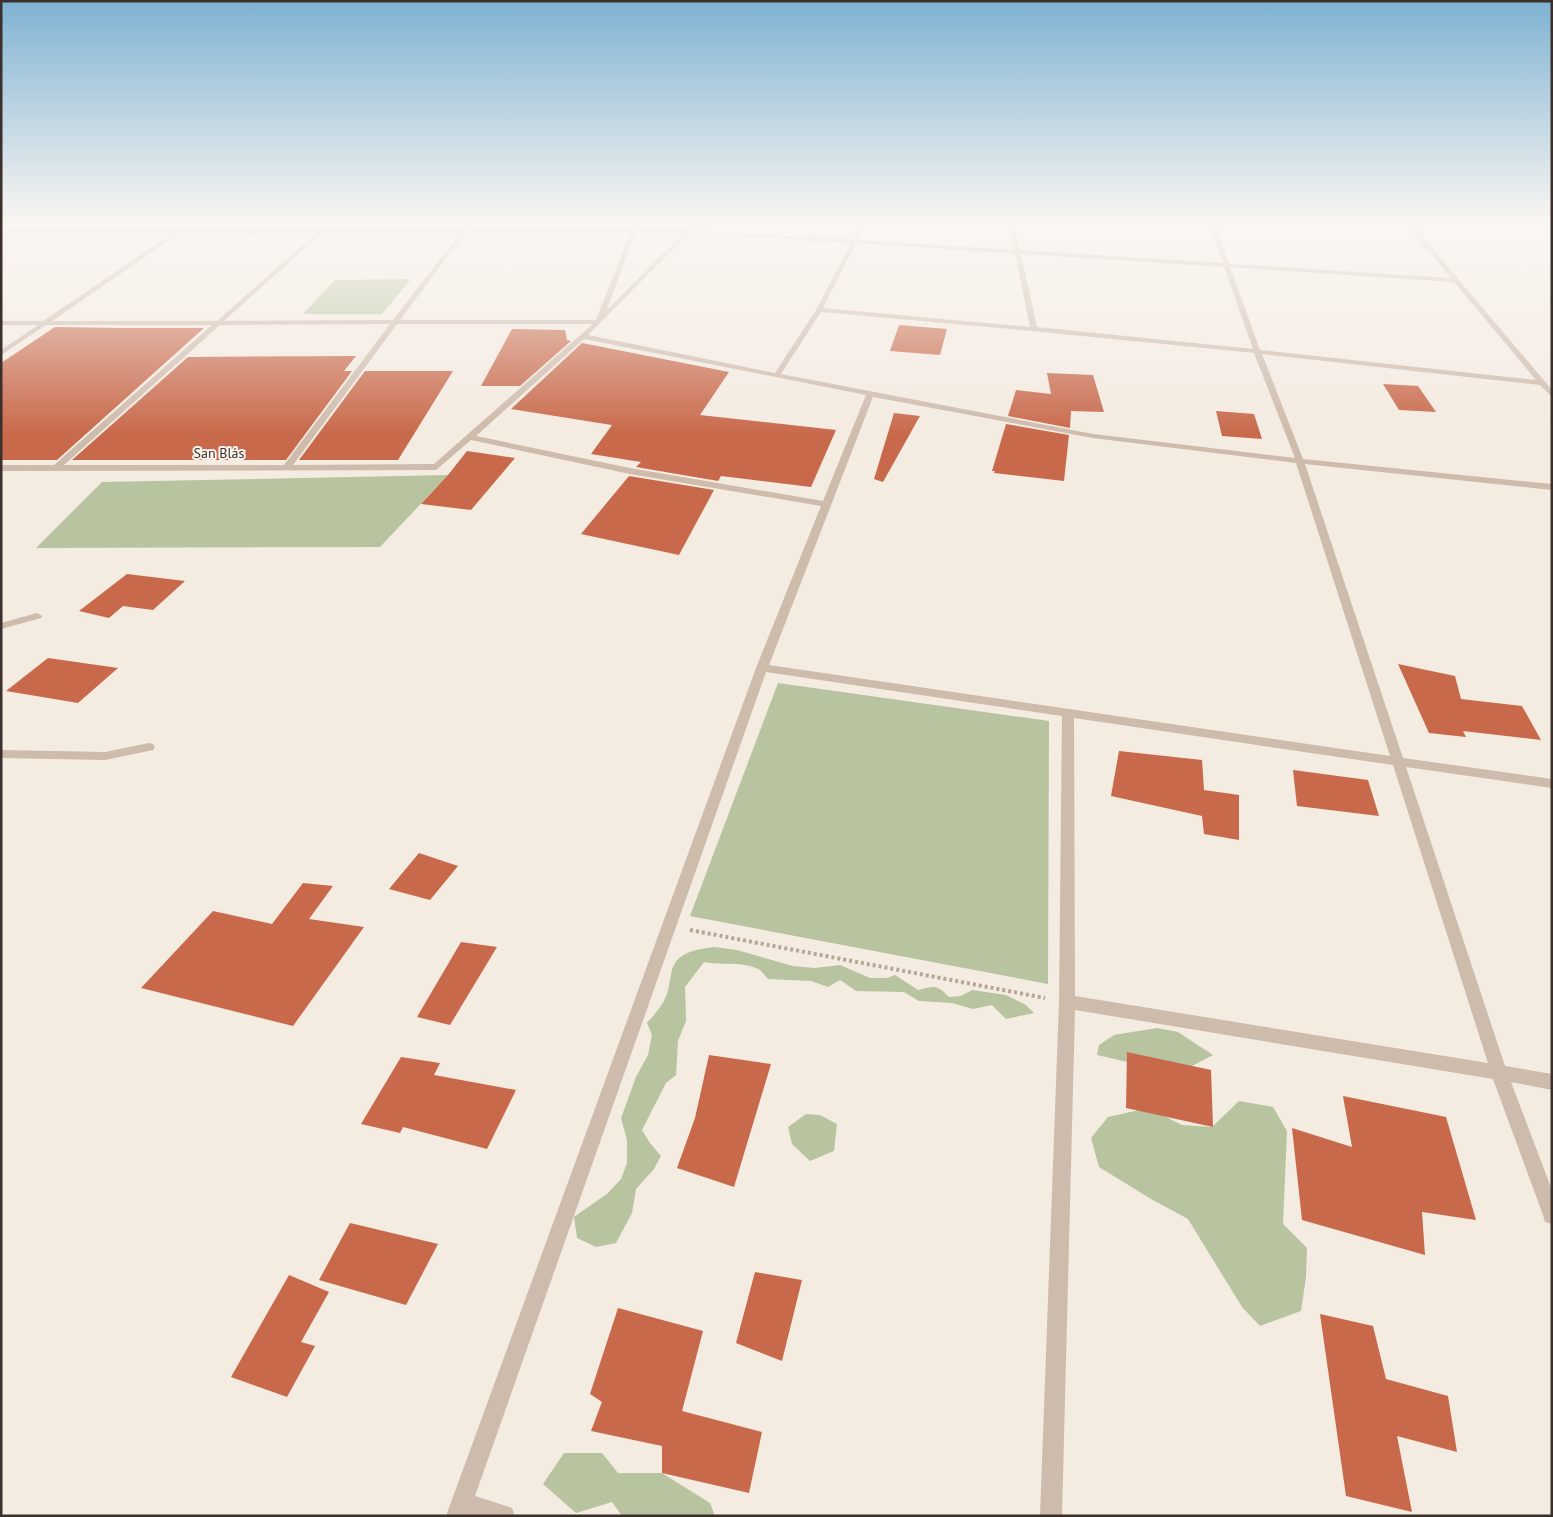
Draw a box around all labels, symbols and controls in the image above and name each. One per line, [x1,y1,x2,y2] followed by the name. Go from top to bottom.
[194,444,245,462] street label: San Blás

